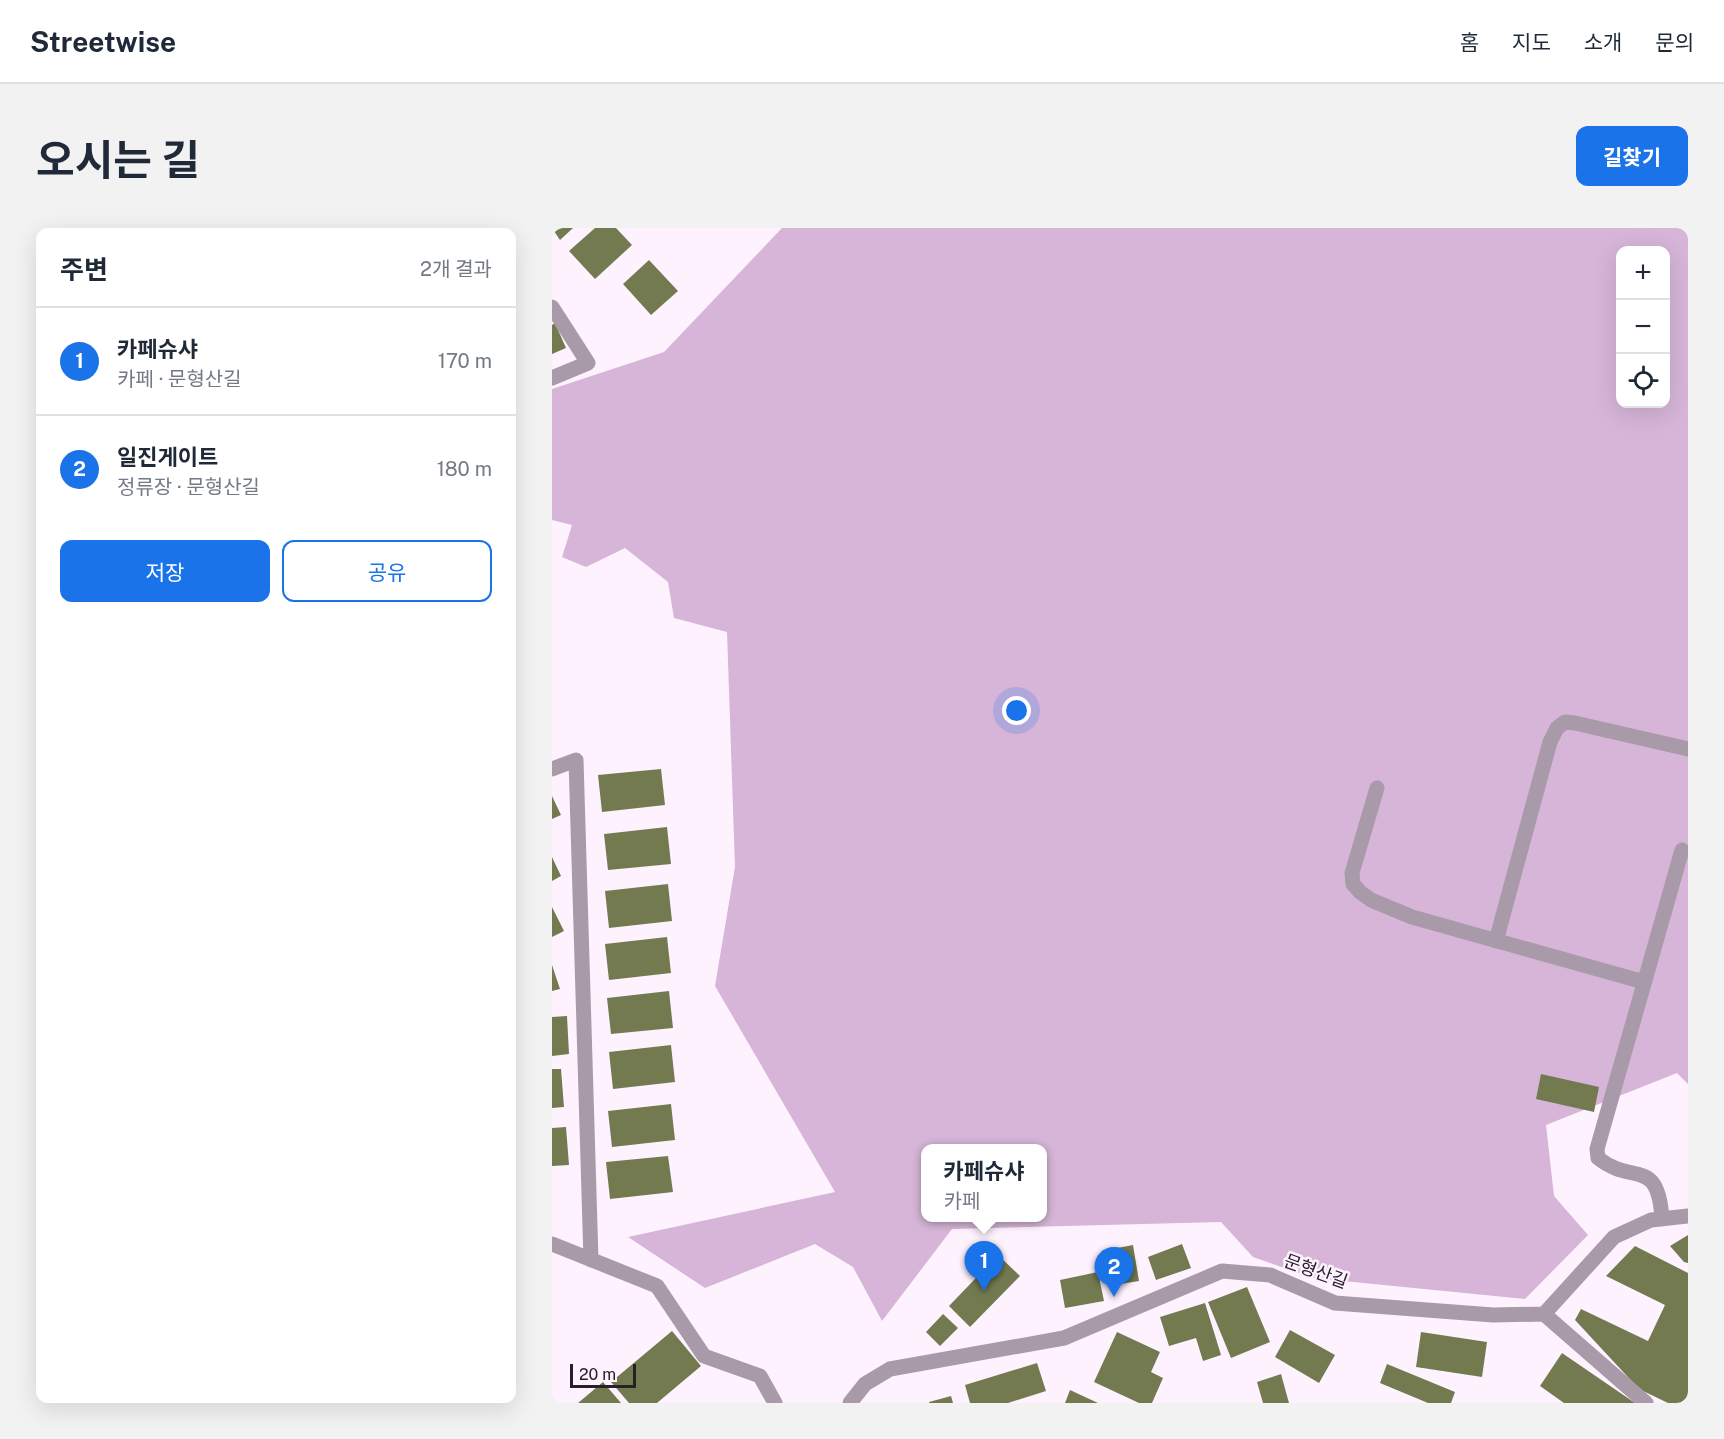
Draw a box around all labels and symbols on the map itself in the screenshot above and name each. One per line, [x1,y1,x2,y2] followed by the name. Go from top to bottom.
[1002,696,1031,725] your location
[964,1242,1004,1291] pin: 1
[1094,1248,1134,1297] pin: 2
[1281,1250,1351,1292] street label: 문형산길
[570,1361,636,1388] scale bar

